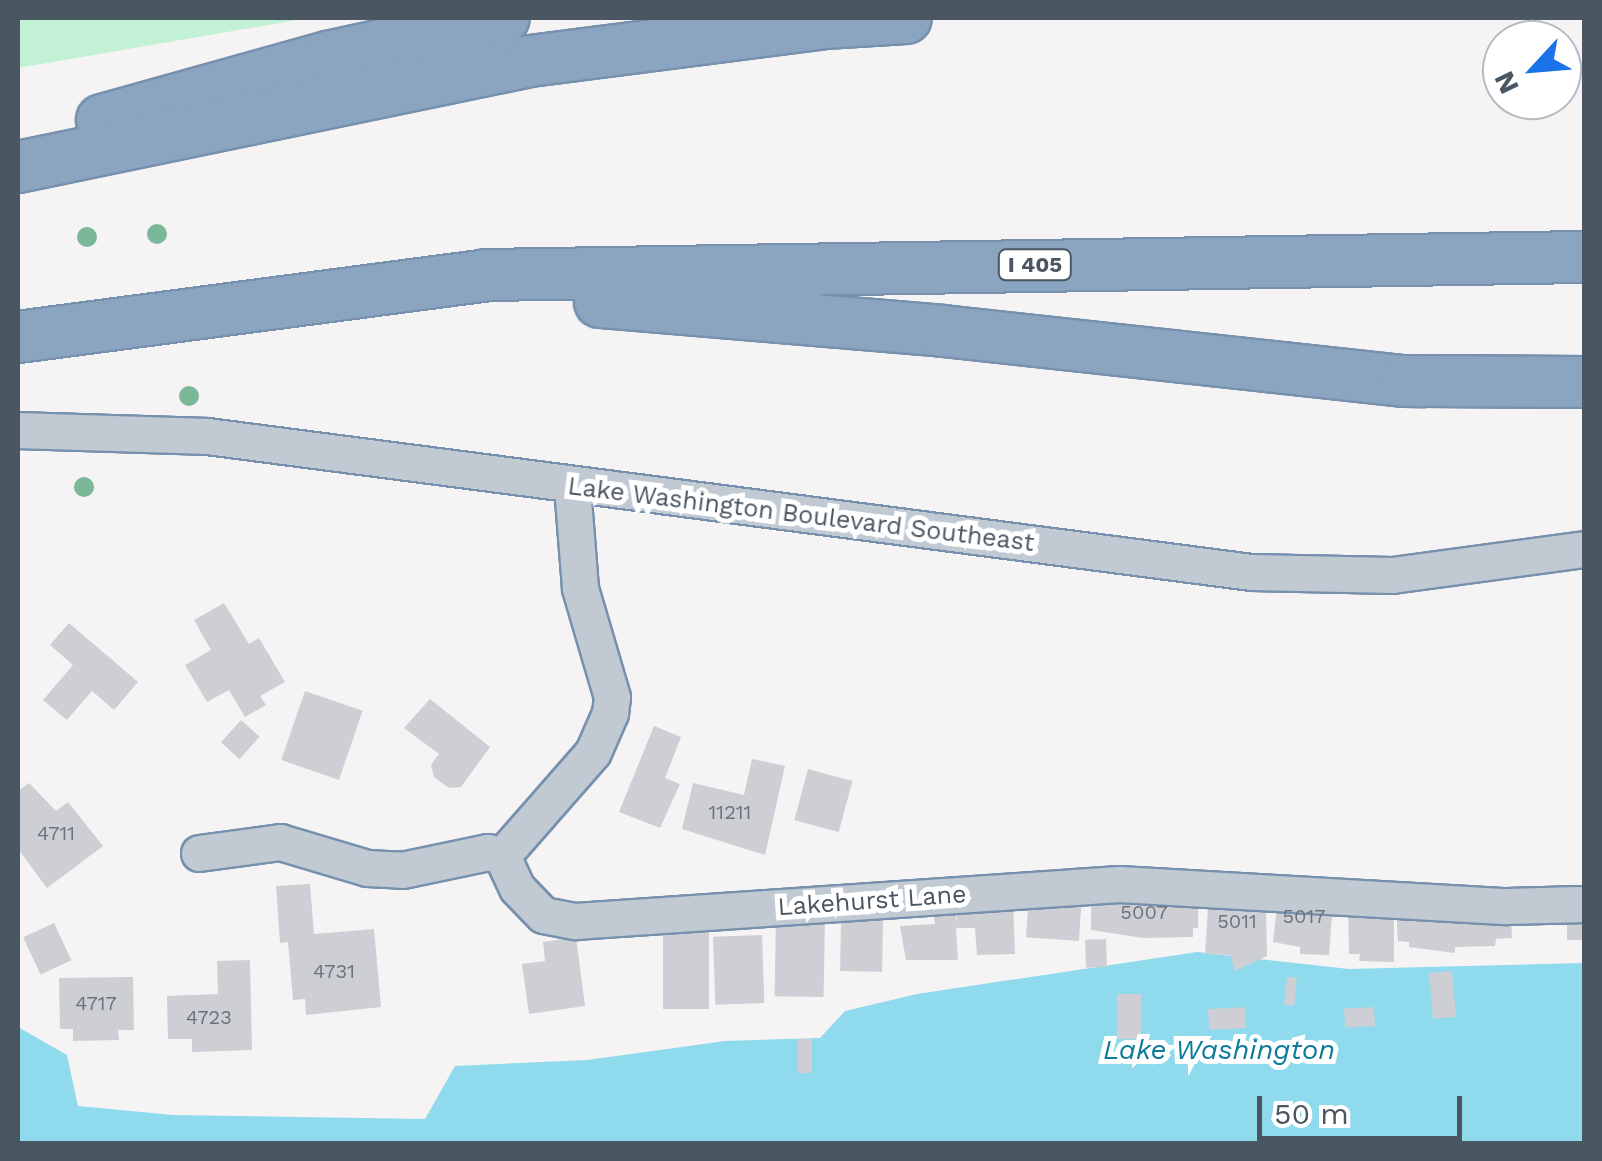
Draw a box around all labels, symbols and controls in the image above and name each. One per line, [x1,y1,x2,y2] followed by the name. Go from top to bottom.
[1482,20,1582,120] north arrow
[1487,66,1526,99] text: N
[998,248,1072,282] road number: I 405
[566,471,1036,559] street label: Lake Washington Boulevard Southeast
[709,800,751,824] house number: 11211
[37,821,75,845] house number: 4711
[777,879,967,923] street label: Lakehurst Lane
[1120,900,1168,924] house number: 5007
[1282,904,1326,928] house number: 5017
[1217,909,1257,933] house number: 5011
[313,959,355,983] house number: 4731
[75,991,117,1015] house number: 4717
[186,1005,232,1029] house number: 4723
[1103,1033,1335,1067] water label: Lake Washington
[1262,1076,1467,1138] scale bar
[1274,1096,1349,1131] text: 50 m

